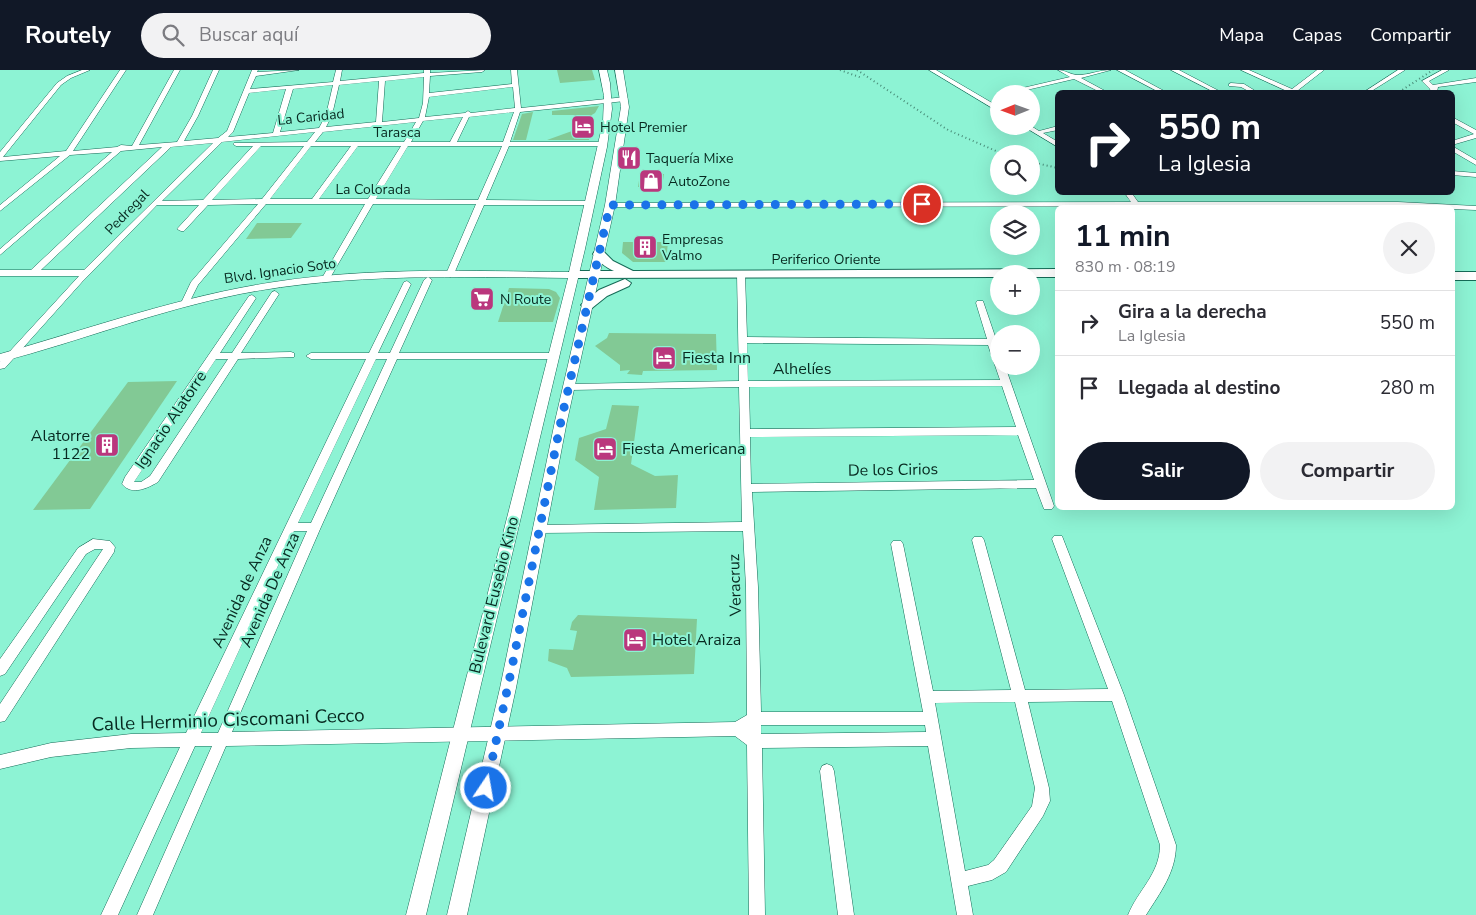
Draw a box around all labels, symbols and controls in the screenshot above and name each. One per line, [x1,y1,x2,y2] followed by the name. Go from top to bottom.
[141,13,491,58] search box
[25,19,111,51] text: Routely
[159,21,187,49] icon: search
[199,22,298,48] text: Buscar aquí
[1219,23,1264,47] text: Mapa
[1292,23,1342,47] text: Capas
[1370,23,1451,47] text: Compartir
[990,85,1040,135] north arrow
[990,85,1040,375] map controls
[277,104,345,130] street label: La Caridad
[1158,104,1261,151] text: 550 m
[1075,110,1140,175] icon: right
[570,114,596,140] hotel icon: Hotel Premier
[600,118,687,137] place label: Hotel Premier
[373,123,421,142] street label: Tarasca
[616,145,642,171] restaurant icon: Taquería Mixe
[990,145,1040,195] button: search
[646,149,733,168] place label: Taquería Mixe
[1158,149,1251,179] text: La Iglesia
[638,168,664,194] shop icon: AutoZone
[668,172,730,191] place label: AutoZone
[335,180,411,199] street label: La Colorada
[901,183,943,225] pin
[101,185,154,239] street label: Pedregal
[908,190,936,218] icon: arrive
[990,205,1040,255] button: layers
[1075,216,1171,257] text: 11 min
[1383,222,1435,274] button: close
[661,230,724,265] place label: Empresas Valmo
[632,234,658,260] building icon: Empresas Valmo
[772,250,880,269] street label: Periferico Oriente
[223,254,337,288] street label: Blvd. Ignacio Soto
[1075,256,1176,278] text: 830 m · 08:19
[990,265,1040,315] button: +
[469,286,495,312] supermarket icon: N Route
[500,290,551,309] place label: N Route
[1118,299,1267,325] text: Gira a la derecha
[1075,309,1103,337] icon: right
[1380,310,1435,336] text: 550 m
[990,325,1040,375] button: −
[1118,325,1186,347] text: La Iglesia
[651,345,677,371] hotel icon: Fiesta Inn
[682,347,751,369] place label: Fiesta Inn
[773,358,831,380] street label: Alhelíes
[130,366,212,474] street label: Ignacio Alatorre
[1075,374,1103,402] icon: arrive
[1118,375,1280,401] text: Llegada al destino
[1380,375,1435,401] text: 280 m
[31,425,90,465] place label: Alatorre 1122
[94,432,120,458] building icon: Alatorre 1122
[592,436,618,462] hotel icon: Fiesta Americana
[622,438,746,460] place label: Fiesta Americana
[1075,442,1250,500] button: Salir
[1260,442,1435,500] button: Compartir
[848,458,938,482] street label: De los Cirios
[464,514,524,676] street label: Bulevard Eusebio Kino
[235,529,305,651] street label: Avenida De Anza
[206,532,278,652] street label: Avenida de Anza
[723,554,747,617] street label: Veracruz
[622,627,648,653] hotel icon: Hotel Araiza
[652,629,741,651] place label: Hotel Araiza
[91,702,365,738] street label: Calle Herminio Ciscomani Cecco
[459,761,511,813] position arrow

